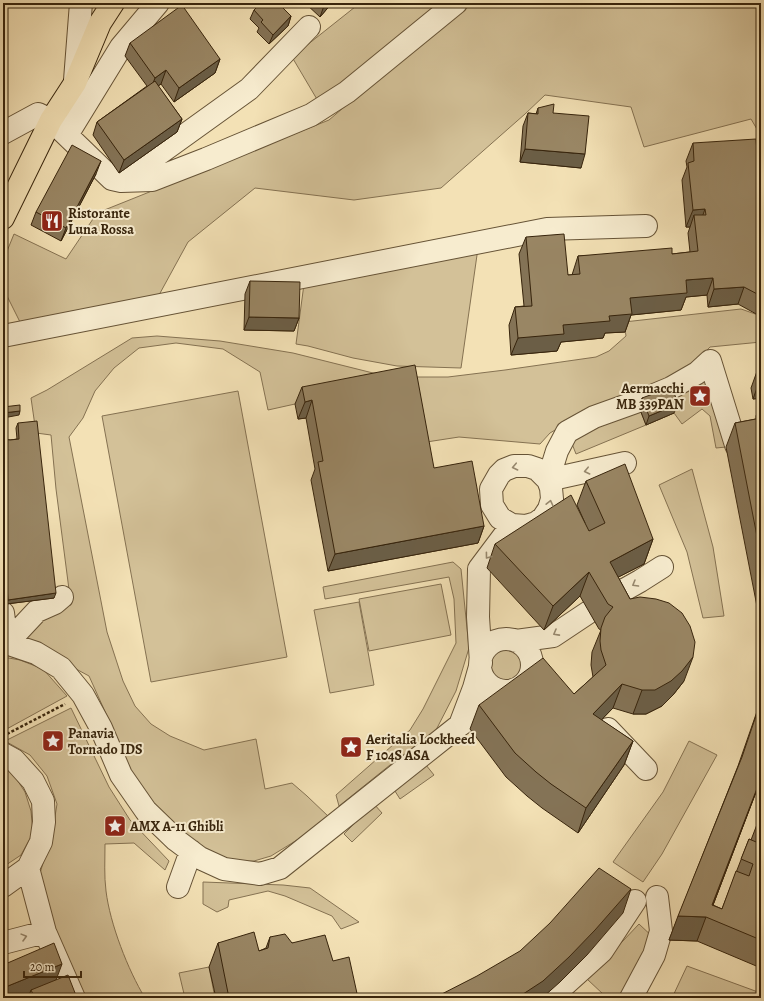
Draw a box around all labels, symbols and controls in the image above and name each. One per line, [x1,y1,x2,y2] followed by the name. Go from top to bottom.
[68,204,134,239] place label: Ristorante Luna Rossa
[39,208,65,234] restaurant icon: Ristorante Luna Rossa
[616,379,684,414] place label: Aermacchi MB 339PAN
[687,383,713,409] place icon: Aermacchi MB 339PAN
[511,462,518,471] one-way arrow
[583,467,590,475] one-way arrow
[546,500,554,506] one-way arrow
[486,552,493,559] one-way arrow
[632,579,639,586] one-way arrow
[553,628,560,636] one-way arrow
[68,724,142,759] place label: Panavia Tornado IDS
[40,728,66,754] place icon: Panavia Tornado IDS
[365,730,476,765] place label: Aeritalia Lockheed F 104S ASA
[338,734,364,760] place icon: Aeritalia Lockheed F 104S ASA
[102,813,128,839] place icon: AMX A-11 Ghibli
[129,817,224,836] place label: AMX A-11 Ghibli
[21,934,27,942] one-way arrow
[24,953,81,979] scale bar
[30,959,54,975] text: 20 m

